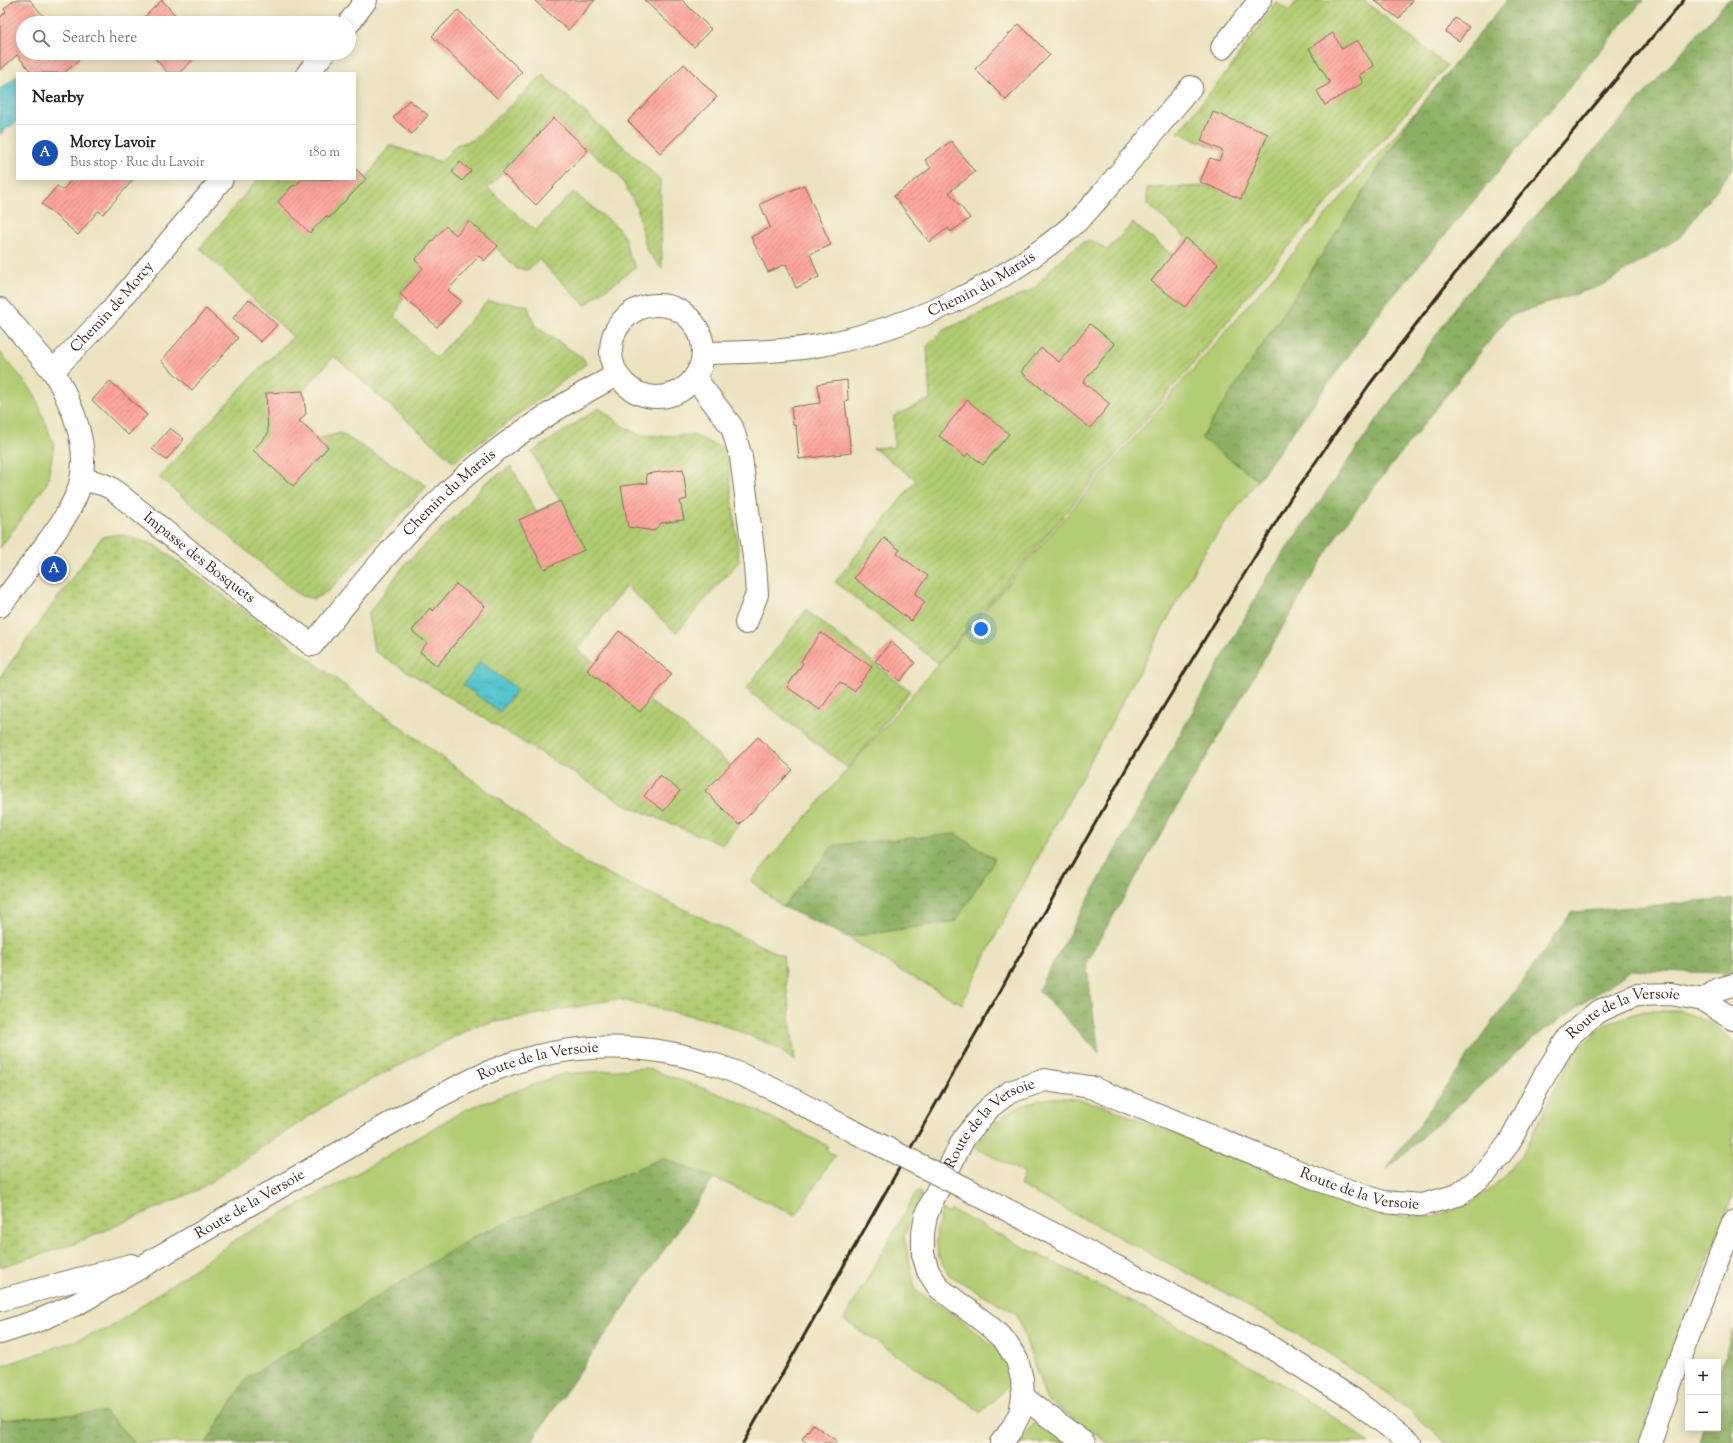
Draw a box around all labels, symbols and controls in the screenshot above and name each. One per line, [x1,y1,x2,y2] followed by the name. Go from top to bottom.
[16,16,356,60] search box
[30,27,52,49] icon: search
[62,28,137,49] text: Search here
[32,86,84,110] text: Nearby
[70,133,156,154] text: Morcy Lavoir
[40,144,50,162] text: A
[309,144,340,162] text: 180 m
[70,154,205,172] text: Bus stop · Rue du Lavoir
[925,247,1040,322] street label: Chemin du Marais
[65,257,159,358] street label: Chemin de Morcy
[398,444,501,541] street label: Chemin du Marais
[139,507,260,609] street label: Impasse des Bosquets
[41,554,67,584] pin: A
[971,619,991,639] your location
[1562,983,1682,1044] street label: Route de la Versoie
[474,1037,599,1086] street label: Route de la Versoie
[940,1074,1038,1172] street label: Route de la Versoie
[1297,1163,1420,1215] street label: Route de la Versoie
[191,1164,309,1244] street label: Route de la Versoie
[1685,1359,1721,1431] map controls
[1685,1359,1721,1395] button: +
[1685,1395,1721,1431] button: −

